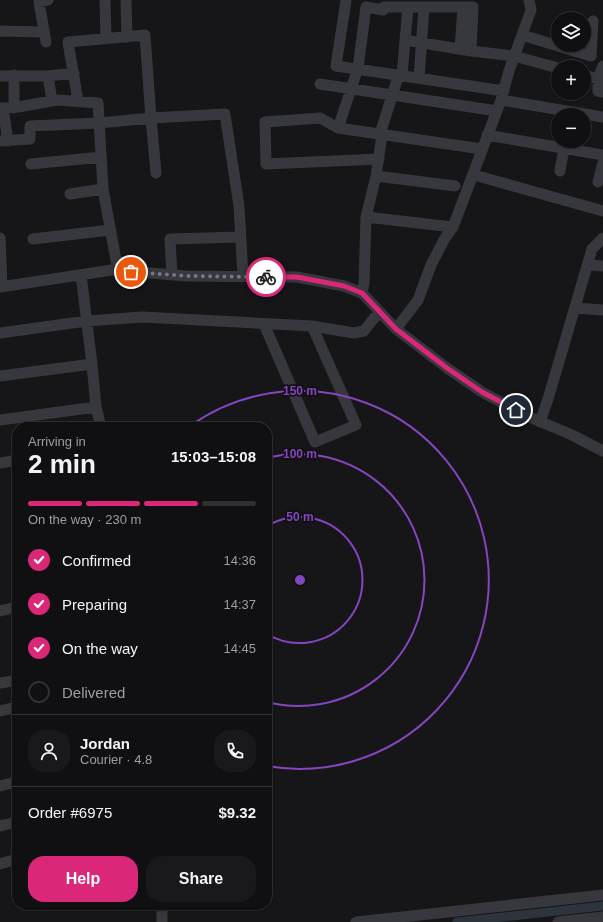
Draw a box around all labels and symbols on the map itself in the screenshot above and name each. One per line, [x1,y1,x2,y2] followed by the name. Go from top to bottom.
[114,255,148,289] pin
[246,257,286,297] courier
[283,384,317,398] text: 150 m
[499,393,533,427] pin
[283,447,317,461] text: 100 m
[286,510,314,524] text: 50 m
[293,573,307,587] centre of rings

